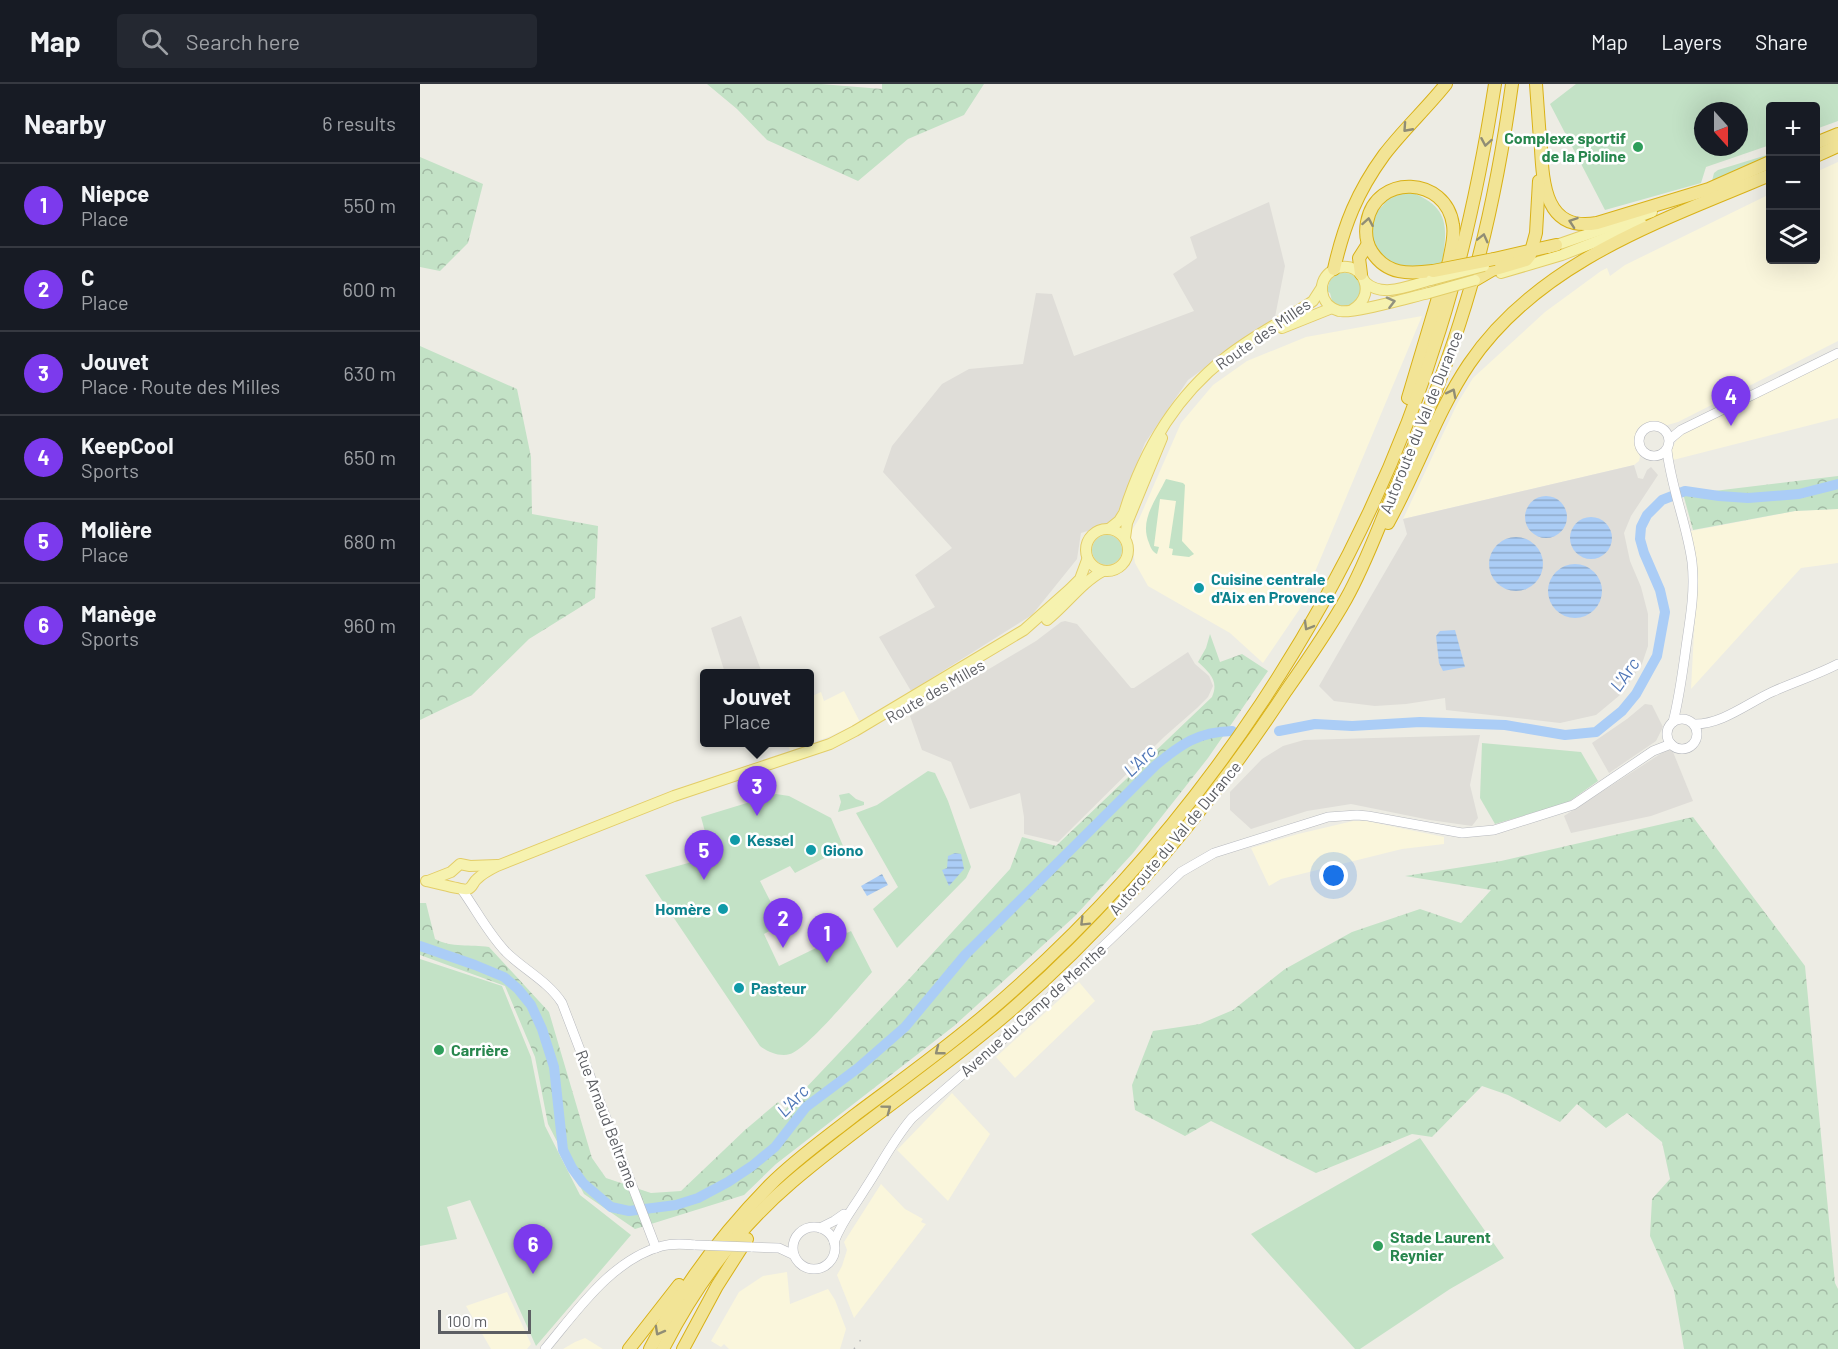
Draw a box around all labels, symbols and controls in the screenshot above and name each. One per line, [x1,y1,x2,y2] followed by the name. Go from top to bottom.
[117,14,537,68] search box
[30,24,81,58] text: Map
[138,25,171,58] icon: search
[186,28,300,54] text: Search here
[1591,29,1628,54] text: Map
[1661,29,1722,54] text: Layers
[1755,29,1808,54] text: Share
[1694,102,1748,156] north arrow
[1766,102,1820,264] map controls
[1766,102,1820,156] button: +
[24,108,106,139] text: Nearby
[322,111,396,135] text: 6 results
[1403,121,1414,132] one-way arrow
[1504,128,1626,165] place label: Complexe sportif de la Pioline
[1480,137,1492,146] one-way arrow
[1631,140,1645,154] marker: Complexe sportif de la Pioline
[1766,156,1820,210] button: −
[81,180,149,206] text: Niepce
[40,193,47,217] text: 1
[344,193,396,217] text: 550 m
[81,206,129,230] text: Place
[1766,210,1820,264] button: layers
[1568,216,1578,229] one-way arrow
[1361,218,1374,228] one-way arrow
[1475,233,1488,243] one-way arrow
[81,264,94,290] text: C
[38,277,49,301] text: 2
[343,277,396,301] text: 600 m
[81,290,129,314] text: Place
[1212,294,1314,373] street label: Route des Milles
[1386,296,1396,309] one-way arrow
[1375,328,1466,516] street label: Autoroute du Val de Durance
[81,348,149,374] text: Jouvet
[38,361,49,385] text: 3
[344,361,396,385] text: 630 m
[81,374,280,398] text: Place · Route des Milles
[1712,376,1750,426] pin: 4
[1445,389,1456,400] one-way arrow
[81,432,174,458] text: KeepCool
[37,445,50,469] text: 4
[344,445,396,469] text: 650 m
[81,458,139,482] text: Sports
[81,516,152,542] text: Molière
[38,529,49,553] text: 5
[343,529,396,553] text: 680 m
[81,542,129,566] text: Place
[1211,569,1335,606] place label: Cuisine centrale d'Aix en Provence
[1192,581,1206,595] marker: Cuisine centrale d'Aix en Provence
[81,600,157,626] text: Manège
[38,613,49,637] text: 6
[343,613,396,637] text: 960 m
[1304,619,1315,630] one-way arrow
[81,626,139,650] text: Sports
[1605,653,1644,696] water label: L'Arc
[882,655,988,727] street label: Route des Milles
[700,669,814,747] popup
[723,683,791,709] text: Jouvet
[723,709,771,733] text: Place
[1119,740,1160,781] water label: L'Arc
[1105,757,1245,919] street label: Autoroute du Val de Durance
[738,766,776,816] pin: 3
[684,830,724,880] pin: 5
[747,830,794,849] place label: Kessel
[728,833,742,847] marker: Kessel
[823,840,863,859] place label: Giono
[804,843,818,857] marker: Giono
[1319,861,1348,890] your location
[764,898,802,948] pin: 2
[655,899,711,918] place label: Homère
[716,902,730,916] marker: Homère
[808,914,846,963] pin: 1
[1081,914,1092,925] one-way arrow
[956,939,1109,1080] street label: Avenue du Camp de Menthe
[751,978,806,997] place label: Pasteur
[732,981,746,995] marker: Pasteur
[451,1040,509,1059] place label: Carrière
[432,1043,446,1057] marker: Carrière
[934,1044,945,1055] one-way arrow
[572,1047,643,1191] street label: Rue Arnaud Beltrame
[772,1080,813,1121] water label: L'Arc
[880,1105,891,1116] one-way arrow
[514,1224,552,1274] pin: 6
[1390,1227,1491,1264] place label: Stade Laurent Reynier
[1371,1239,1385,1253] marker: Stade Laurent Reynier
[438,1307,531,1334] scale bar
[447,1311,487,1330] text: 100 m
[655,1325,666,1335] one-way arrow

